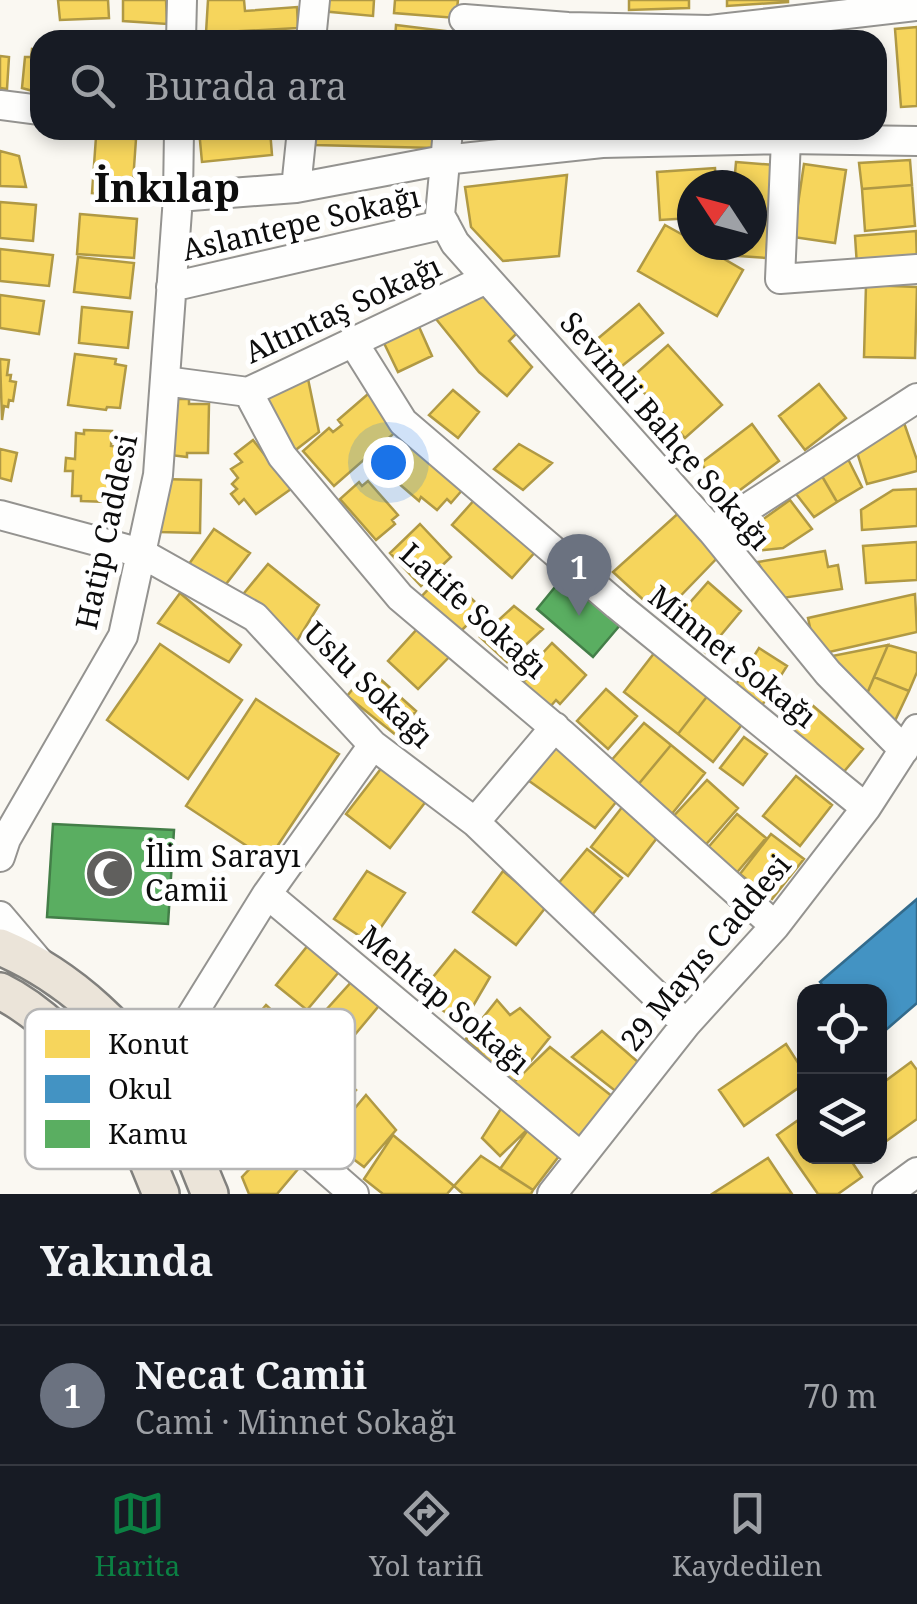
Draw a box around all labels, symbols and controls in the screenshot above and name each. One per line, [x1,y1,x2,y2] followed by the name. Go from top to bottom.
[30,30,887,140] search box
[65,58,120,113] icon: search
[145,59,347,111] text: Burada ara
[94,159,240,214] district label: İnkılap
[677,170,767,260] north arrow
[178,175,424,270] street label: Aslantepe Sokağı
[237,245,448,372] street label: Altıntaş Sokağı
[551,302,781,558] street label: Sevimli Bahçe Sokağı
[65,430,146,633] street label: Hatip Caddesi
[363,437,414,488] your location
[392,533,557,687] street label: Latife Sokağı
[546,534,612,616] pin: 1
[641,576,826,736] street label: Minnet Sokağı
[295,612,443,756] street label: Uslu Sokağı
[145,835,301,910] place label: İlim Sarayı Camii
[610,845,800,1059] street label: 29 Mayıs Caddesi
[84,848,136,900] mosque icon: İlim Sarayı Camii
[351,915,539,1083] street label: Mehtap Sokağı
[797,984,887,1164] map controls
[797,984,887,1074] button: locate
[25,1009,355,1169] legend
[108,1024,189,1062] text: Konut
[108,1069,172,1107] text: Okul
[797,1074,887,1164] button: layers
[108,1114,188,1152] text: Kamu
[40,1231,214,1288] text: Yakında
[135,1348,367,1400] text: Necat Camii
[63,1374,82,1417] text: 1
[803,1374,877,1417] text: 70 m
[135,1400,456,1443] text: Cami · Minnet Sokağı
[94,1486,180,1584] tab: Harita
[369,1486,483,1584] tab: Yol tarifi
[672,1486,823,1584] tab: Kaydedilen

